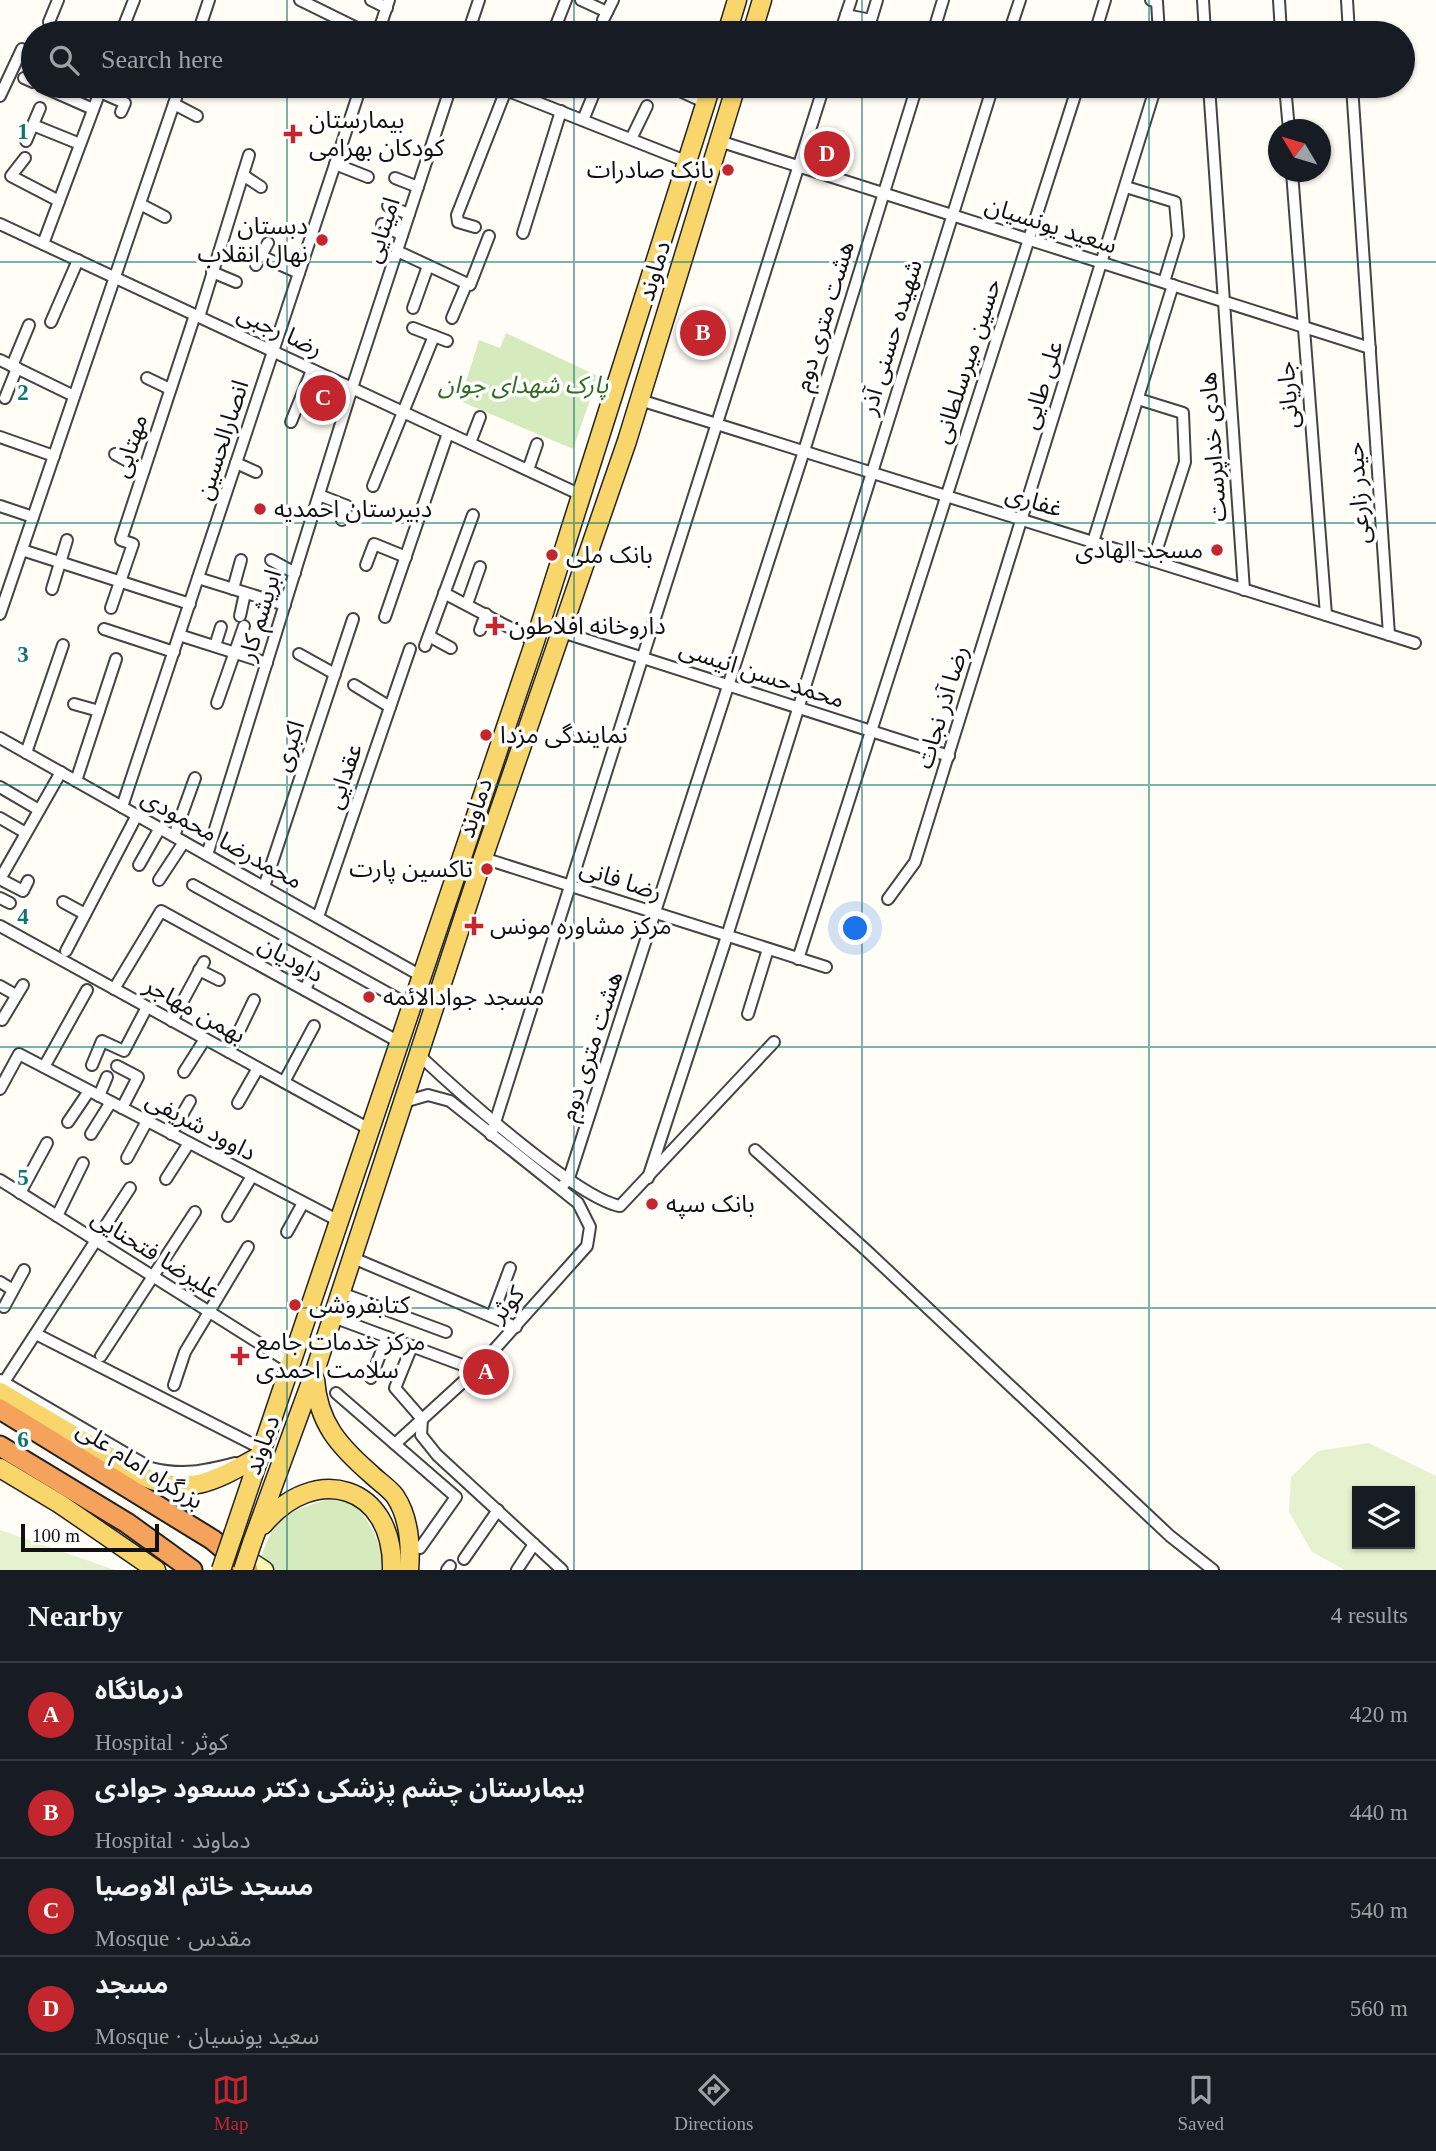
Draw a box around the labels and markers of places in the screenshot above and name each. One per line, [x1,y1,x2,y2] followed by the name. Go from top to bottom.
[309,107,446,162] place label: بیمارستان کودکان بهرامی
[283,124,303,144] marker: بیمارستان کودکان بهرامی
[804,128,850,180] pin: D
[587,157,714,184] place label: بانک صادرات
[720,162,736,178] marker: بانک صادرات
[197,213,308,268] place label: دبستان نهال انقلاب
[314,232,330,248] marker: دبستان نهال انقلاب
[680,307,726,359] pin: B
[300,372,346,424] pin: C
[274,496,432,523] place label: دبیرستان احمدیه
[252,501,268,517] marker: دبیرستان احمدیه
[1075,537,1203,564] place label: مسجد الهادی
[566,542,653,568] place label: بانک ملی
[1209,542,1225,558] marker: مسجد الهادی
[544,547,560,563] marker: بانک ملی
[509,613,666,640] place label: داروخانه افلاطون
[487,618,503,634] marker: داروخانه افلاطون
[500,722,628,749] place label: نمایندگی مزدا
[478,727,494,743] marker: نمایندگی مزدا
[349,856,473,884] place label: تاکسین پارت
[479,861,495,877] marker: تاکسین پارت
[490,913,672,940] place label: مرکز مشاوره مونس
[464,916,484,936] marker: مرکز مشاوره مونس
[383,984,544,1011] place label: مسجد جوادالائمه
[361,989,377,1005] marker: مسجد جوادالائمه
[666,1191,755,1219] place label: بانک سپه
[644,1196,660,1212] marker: بانک سپه
[309,1292,411,1319] place label: کتابفروشی
[287,1297,303,1313] marker: کتابفروشی
[256,1329,425,1384] place label: مرکز خدمات جامع سلامت احمدی
[230,1346,250,1366] marker: مرکز خدمات جامع سلامت احمدی
[463,1346,509,1398] pin: A

